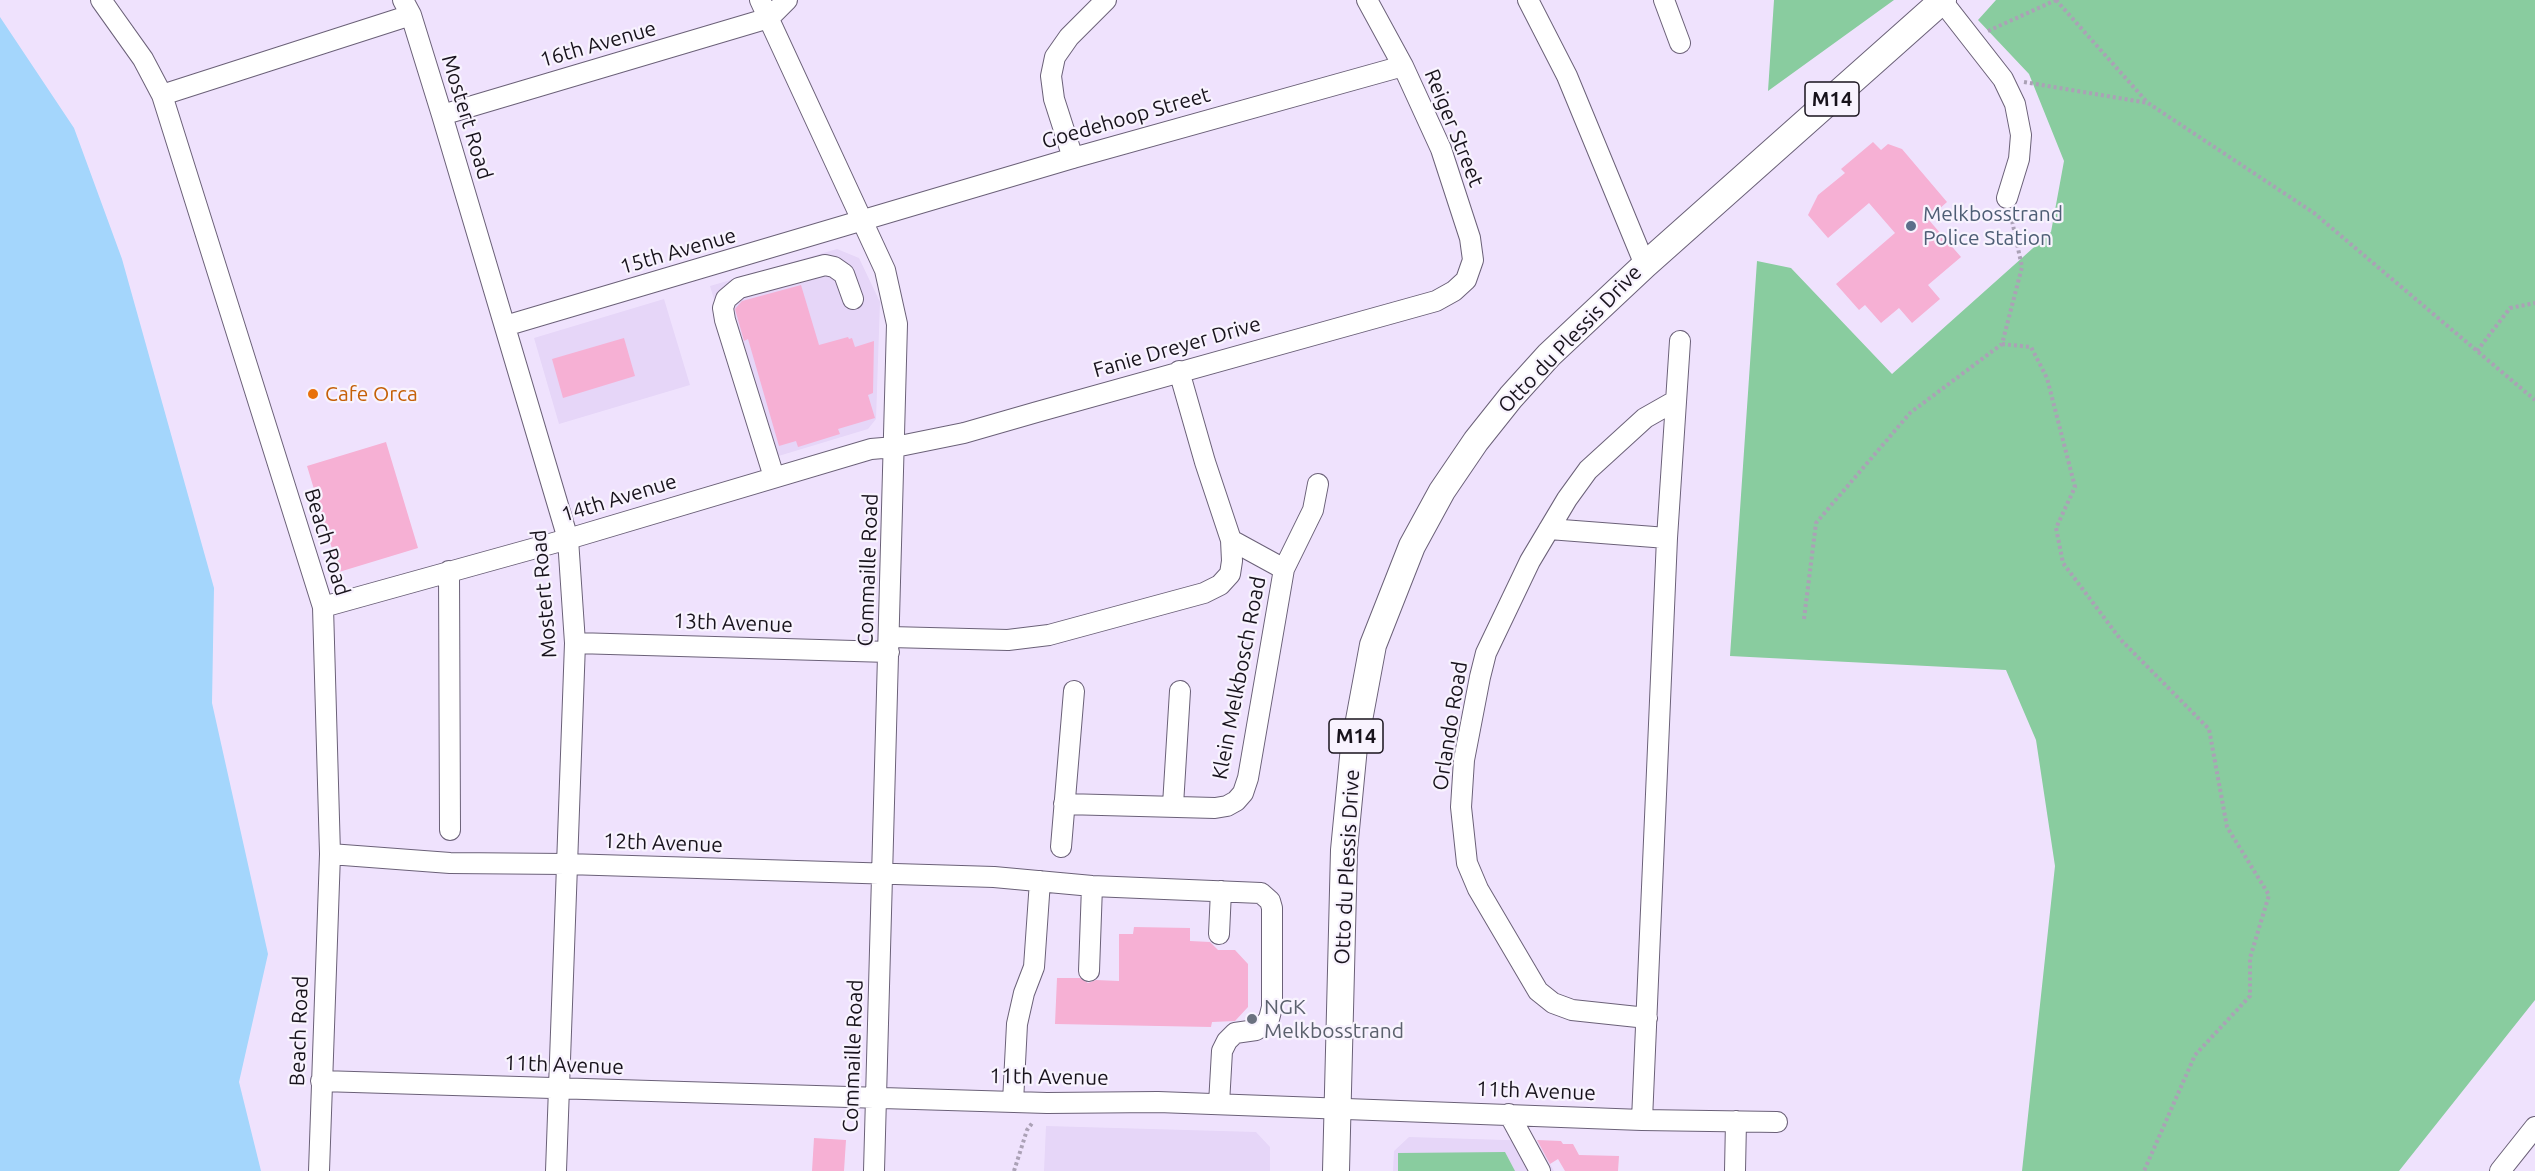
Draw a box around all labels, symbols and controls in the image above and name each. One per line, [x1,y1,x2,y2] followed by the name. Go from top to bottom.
[537,15,659,73] street label: 16th Avenue
[436,52,498,182] street label: Mostert Road
[1419,65,1489,191] street label: Reiger Street
[1039,82,1213,154] street label: Goedehoop Street
[1805,82,1859,116] road number: M14
[1923,201,2063,251] place label: Melkbosstrand Police Station
[1904,219,1918,233] marker: Melkbosstrand Police Station
[617,222,739,280] street label: 15th Avenue
[1493,260,1647,418] street label: Otto du Plessis Drive
[1090,311,1264,383] street label: Fanie Dreyer Drive
[325,381,418,407] place label: Cafe Orca
[306,387,320,401] marker: Cafe Orca
[558,468,680,528] street label: 14th Avenue
[299,485,355,599] street label: Beach Road
[853,493,883,647] street label: Commaille Road
[526,529,562,659] street label: Mostert Road
[1207,574,1271,782] street label: Klein Melkbosch Road
[673,608,793,638] street label: 13th Avenue
[1427,660,1473,792] street label: Orlando Road
[1329,719,1383,753] road number: M14
[1329,769,1365,965] street label: Otto du Plessis Drive
[603,828,723,858] street label: 12th Avenue
[284,975,314,1087] street label: Beach Road
[838,979,868,1133] street label: Commaille Road
[1264,994,1404,1044] place label: NGK Melkbosstrand
[1245,1012,1259,1026] marker: NGK Melkbosstrand
[504,1050,624,1080] street label: 11th Avenue
[989,1063,1109,1091] street label: 11th Avenue
[1476,1076,1596,1106] street label: 11th Avenue

